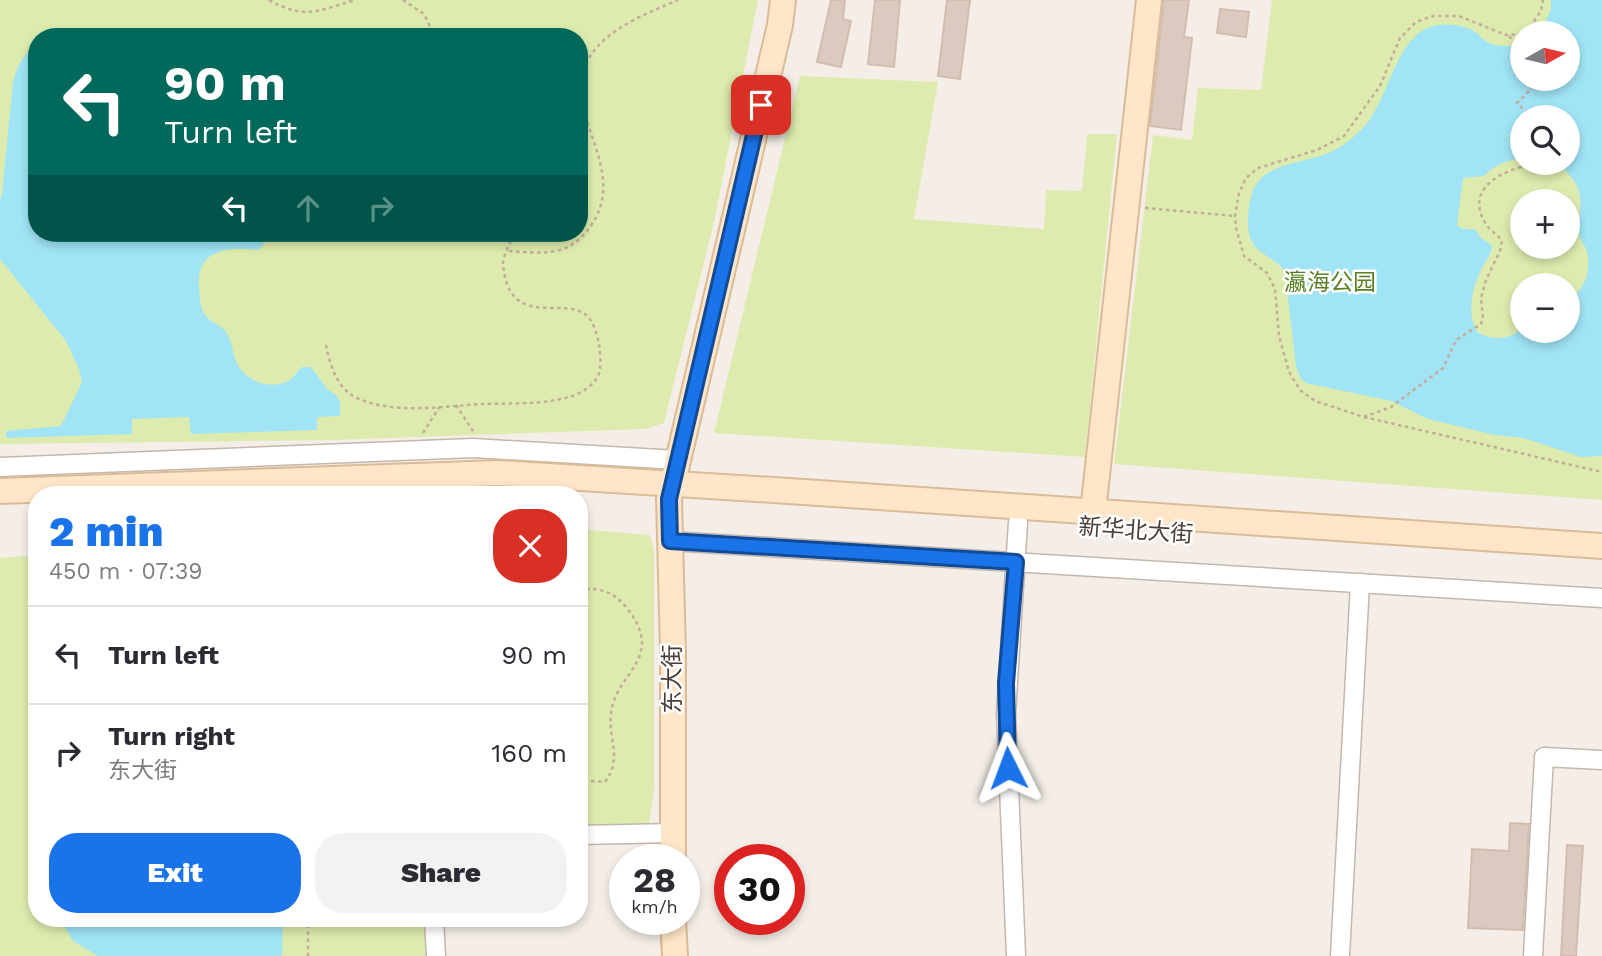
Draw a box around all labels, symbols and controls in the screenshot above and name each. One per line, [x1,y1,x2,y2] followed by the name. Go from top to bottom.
[1510,21,1580,91] north arrow
[1510,21,1580,343] map controls
[164,54,286,112] text: 90 m
[49,56,140,147] icon: left
[731,75,791,135] pin
[742,86,780,124] icon: arrive
[1510,105,1580,175] button: search
[164,113,297,151] text: Turn left
[216,189,254,227] icon: left
[289,189,327,227] icon: ahead
[362,189,400,227] icon: right
[1510,189,1580,259] button: +
[1284,269,1376,296] park label: 瀛海公园
[1510,273,1580,343] button: −
[49,507,163,556] text: 2 min
[493,509,567,583] button: close
[1078,513,1194,548] street label: 新华北大街
[49,558,203,585] text: 450 m · 07:39
[49,636,87,674] icon: left
[108,640,219,670] text: Turn left
[501,640,567,670] text: 90 m
[659,645,686,714] street label: 东大街
[108,721,235,751] text: Turn right
[971,731,1045,805] position arrow
[49,734,87,772] icon: right
[491,738,567,768] text: 160 m
[108,757,177,784] text: 东大街
[49,833,301,913] button: Exit
[315,833,567,913] button: Share
[714,844,805,935] speed limit sign: 30
[633,859,676,901] text: 28
[631,896,678,917] text: km/h

